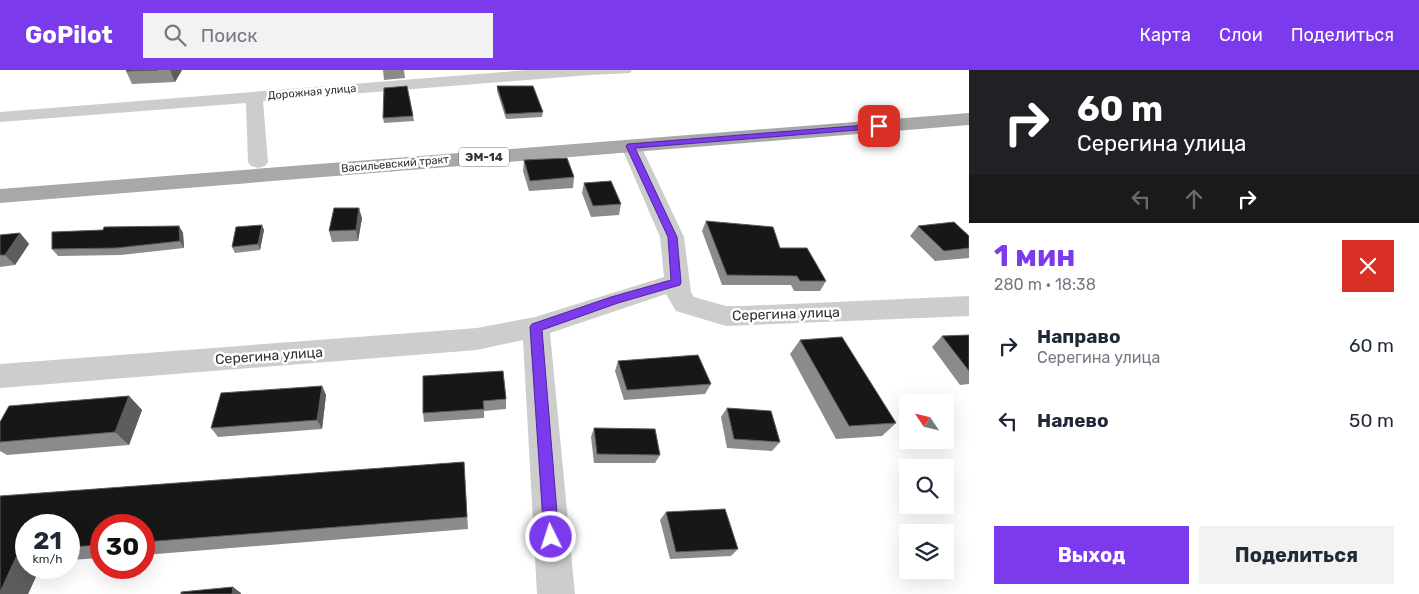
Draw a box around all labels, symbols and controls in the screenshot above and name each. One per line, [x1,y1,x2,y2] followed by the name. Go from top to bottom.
[143,13,493,58] search box
[25,21,113,49] text: GoPilot
[161,21,189,49] icon: search
[201,24,257,47] text: Поиск
[1140,24,1191,46] text: Карта
[1219,24,1263,46] text: Слои
[1291,24,1394,46] text: Поделиться
[267,82,357,102] street label: Дорожная улица
[1077,88,1163,130] text: 60 m
[994,90,1059,155] icon: right
[858,105,900,147] pin
[865,112,893,140] icon: arrive
[1077,130,1246,157] text: Серегина улица
[459,147,509,166] road number: ЭМ-14
[341,153,450,175] street label: Васильевский тракт
[1127,185,1155,213] icon: left
[1180,185,1208,213] icon: ahead
[1233,185,1261,213] icon: right
[994,238,1075,274] text: 1 мин
[1342,240,1394,292] button: close
[994,275,1096,294] text: 280 m · 18:38
[732,304,840,324] street label: Серегина улица
[1037,325,1121,348] text: Направо
[994,332,1022,360] icon: right
[1349,334,1394,357] text: 60 m
[215,344,323,368] street label: Серегина улица
[1037,348,1160,367] text: Серегина улица
[899,394,954,449] north arrow
[899,394,954,579] map controls
[994,407,1022,435] icon: left
[1037,409,1109,432] text: Налево
[1349,409,1394,432] text: 50 m
[899,459,954,514] button: search
[524,510,576,562] position arrow
[90,514,155,579] speed limit sign: 30
[899,524,954,579] button: layers
[33,526,62,555] text: 21
[994,526,1189,584] button: Выход
[1199,526,1394,584] button: Поделиться
[33,552,62,566] text: km/h

